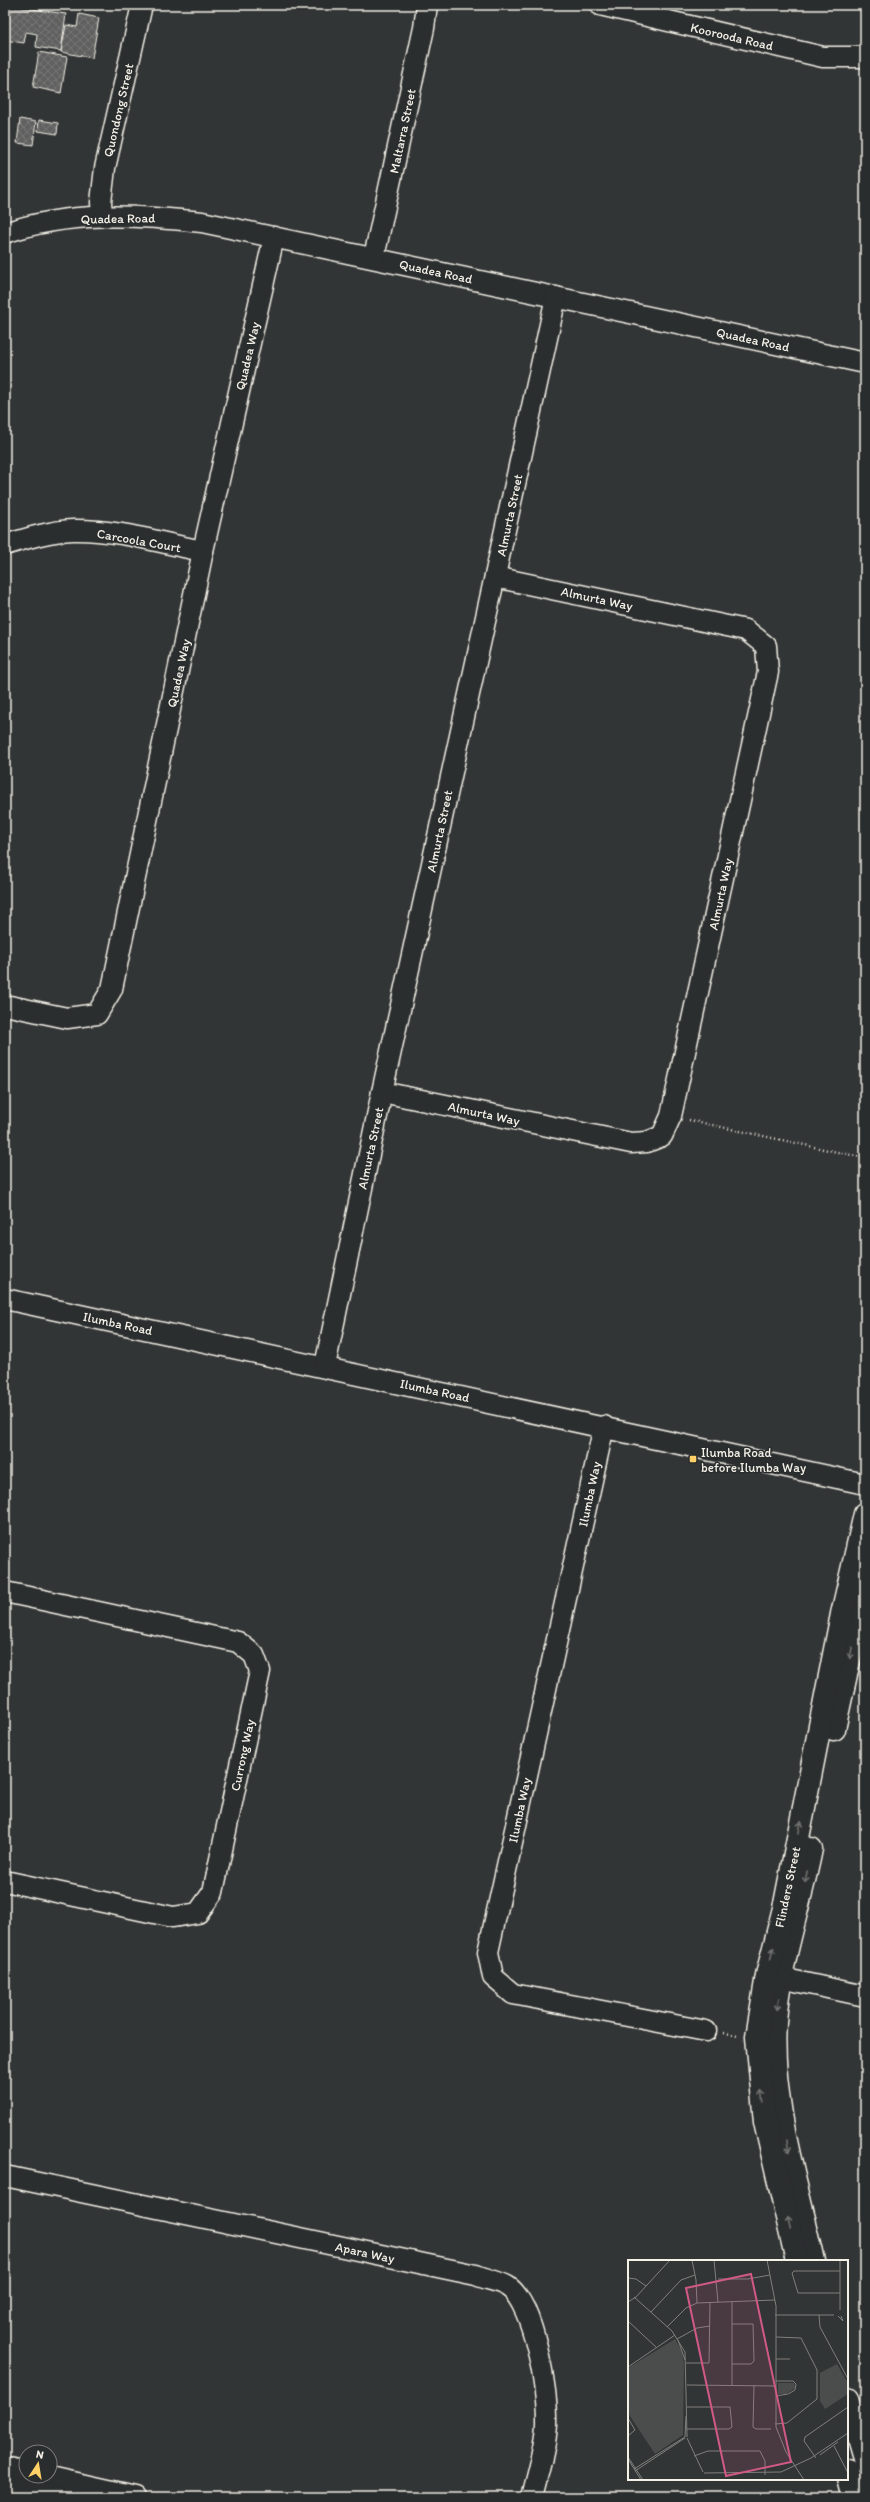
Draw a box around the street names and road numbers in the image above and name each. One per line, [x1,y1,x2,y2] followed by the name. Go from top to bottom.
[689,20,775,53] street label: Koorooda Road
[100,62,137,158] street label: Quondong Street
[386,87,419,175] street label: Maltarra Street
[81,210,155,227] street label: Quadea Road
[398,256,474,287] street label: Quadea Road
[232,320,263,392] street label: Quadea Way
[715,324,791,355] street label: Quadea Road
[493,473,526,558] street label: Almurta Street
[96,526,182,555] street label: Carcoola Court
[560,584,634,613] street label: Almurta Way
[164,637,193,709] street label: Quadea Way
[423,789,456,874] street label: Almurta Street
[706,857,735,931] street label: Almurta Way
[447,1099,521,1128] street label: Almurta Way
[354,1106,387,1191] street label: Almurta Street
[82,1309,154,1338] street label: Ilumba Road
[399,1376,471,1405] street label: Ilumba Road
[575,1460,604,1528] street label: Ilumba Way
[228,1718,257,1792] street label: Currong Way
[505,1776,534,1844] street label: Ilumba Way
[772,1845,803,1929] street label: Flinders Street
[334,2239,396,2266] street label: Apara Way

